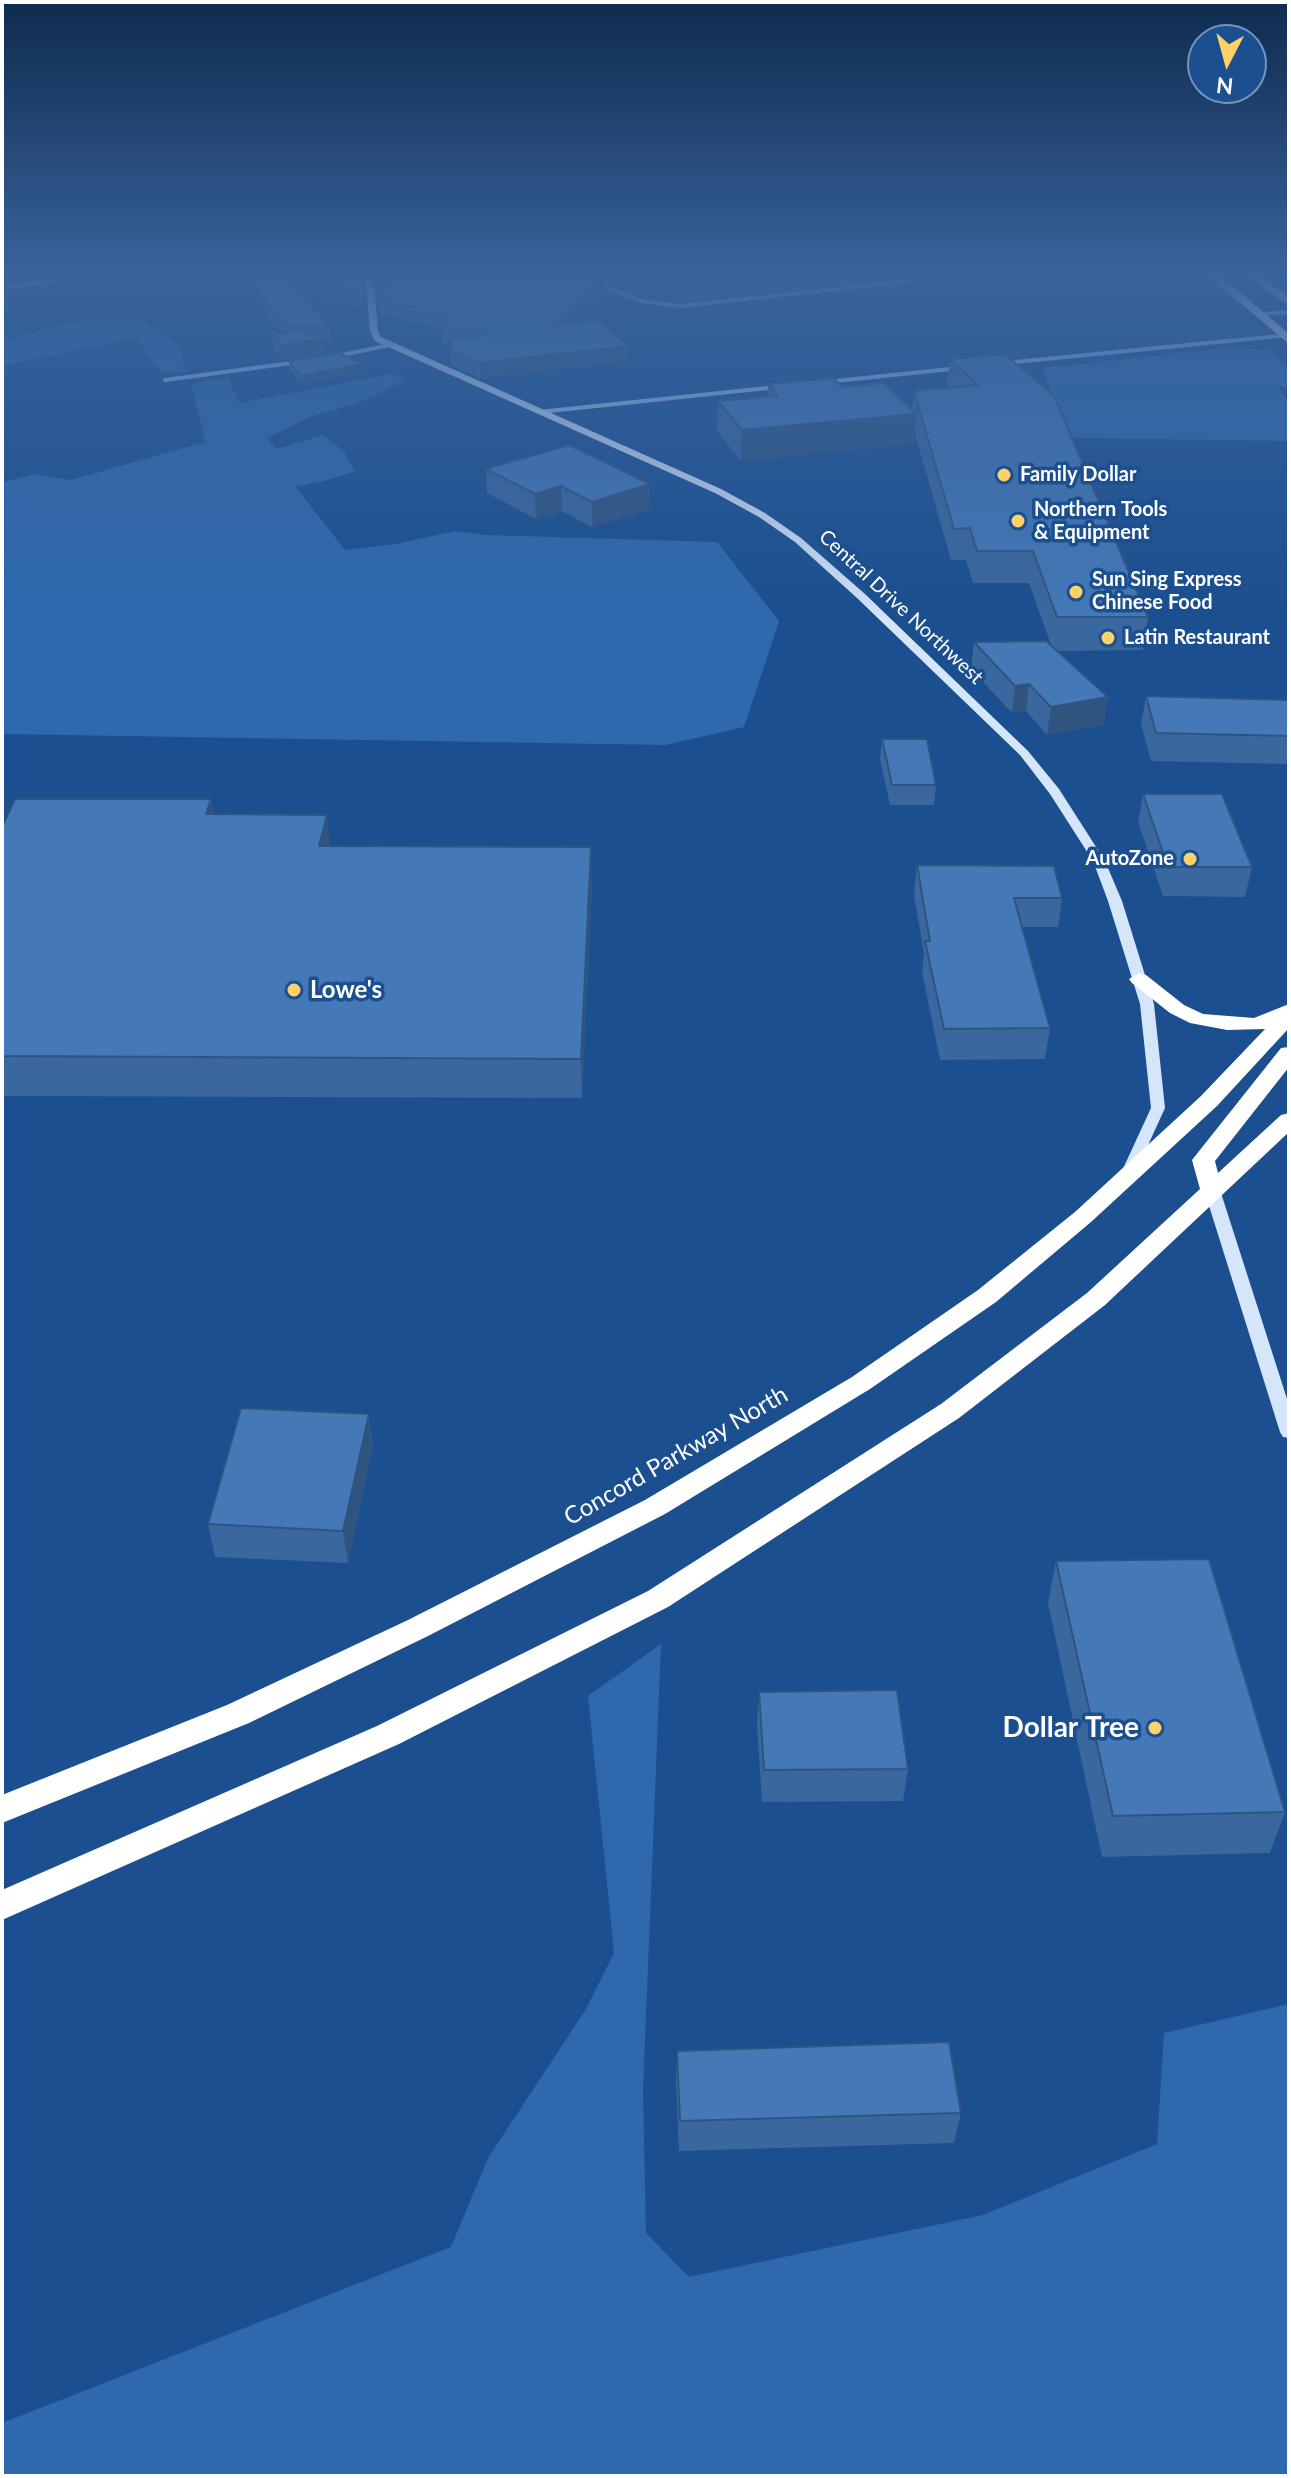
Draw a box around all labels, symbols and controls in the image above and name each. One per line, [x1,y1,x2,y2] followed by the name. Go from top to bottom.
[1187,24,1267,104] north arrow
[1215,72,1234,101] text: N
[1020,463,1136,487] place label: Family Dollar
[995,466,1013,484] marker: Family Dollar
[1034,498,1167,545] place label: Northern Tools & Equipment
[1009,512,1027,530] marker: Northern Tools & Equipment
[814,525,988,689] street label: Central Drive Northwest
[1092,568,1242,615] place label: Sun Sing Express Chinese Food
[1067,583,1085,601] marker: Sun Sing Express Chinese Food
[1124,626,1270,650] place label: Latin Restaurant
[1099,629,1117,647] marker: Latin Restaurant
[1086,847,1174,871] place label: AutoZone
[1181,850,1199,868] marker: AutoZone
[310,976,382,1004] place label: Lowe's
[285,981,303,999] marker: Lowe's
[559,1380,793,1532] street label: Concord Parkway North
[1003,1711,1139,1745] place label: Dollar Tree
[1146,1719,1164,1737] marker: Dollar Tree

